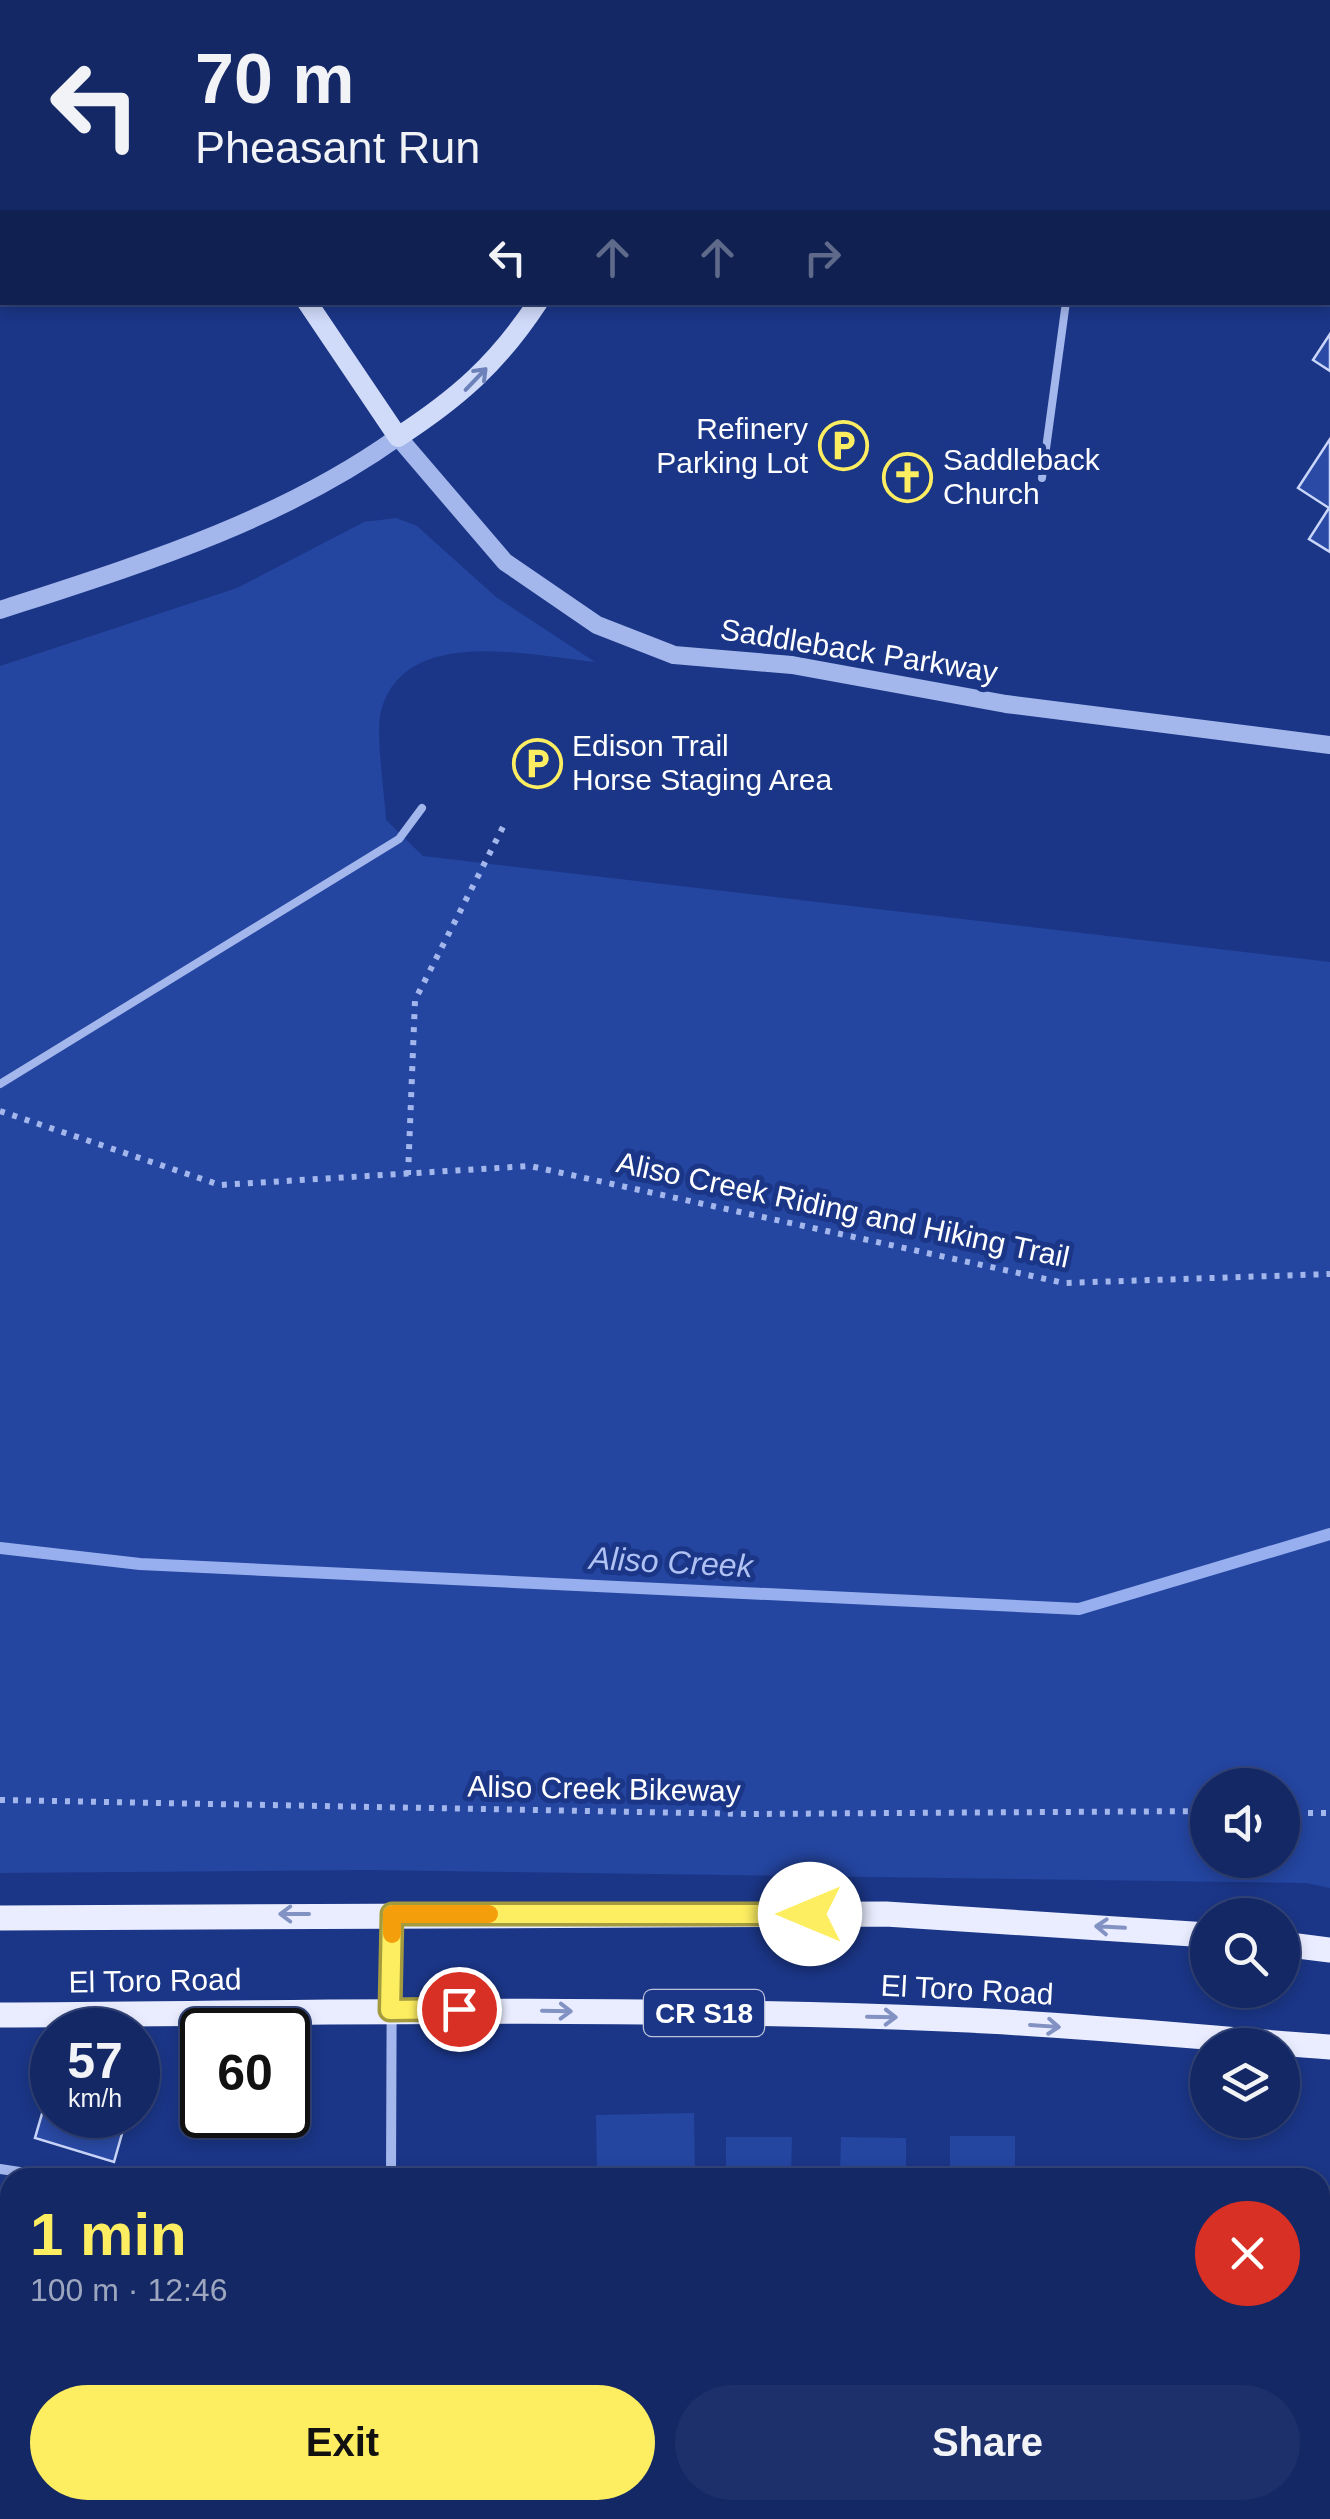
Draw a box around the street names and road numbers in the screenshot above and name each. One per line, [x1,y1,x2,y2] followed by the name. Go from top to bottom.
[718,612,1000,689] street label: Saddleback Parkway
[614,1145,1072,1274] street label: Aliso Creek Riding and Hiking Trail
[467,1770,741,1807] street label: Aliso Creek Bikeway
[68,1962,242,1999] street label: El Toro Road
[880,1968,1054,2011] street label: El Toro Road
[644,1990,764,2036] road number: CR S18

